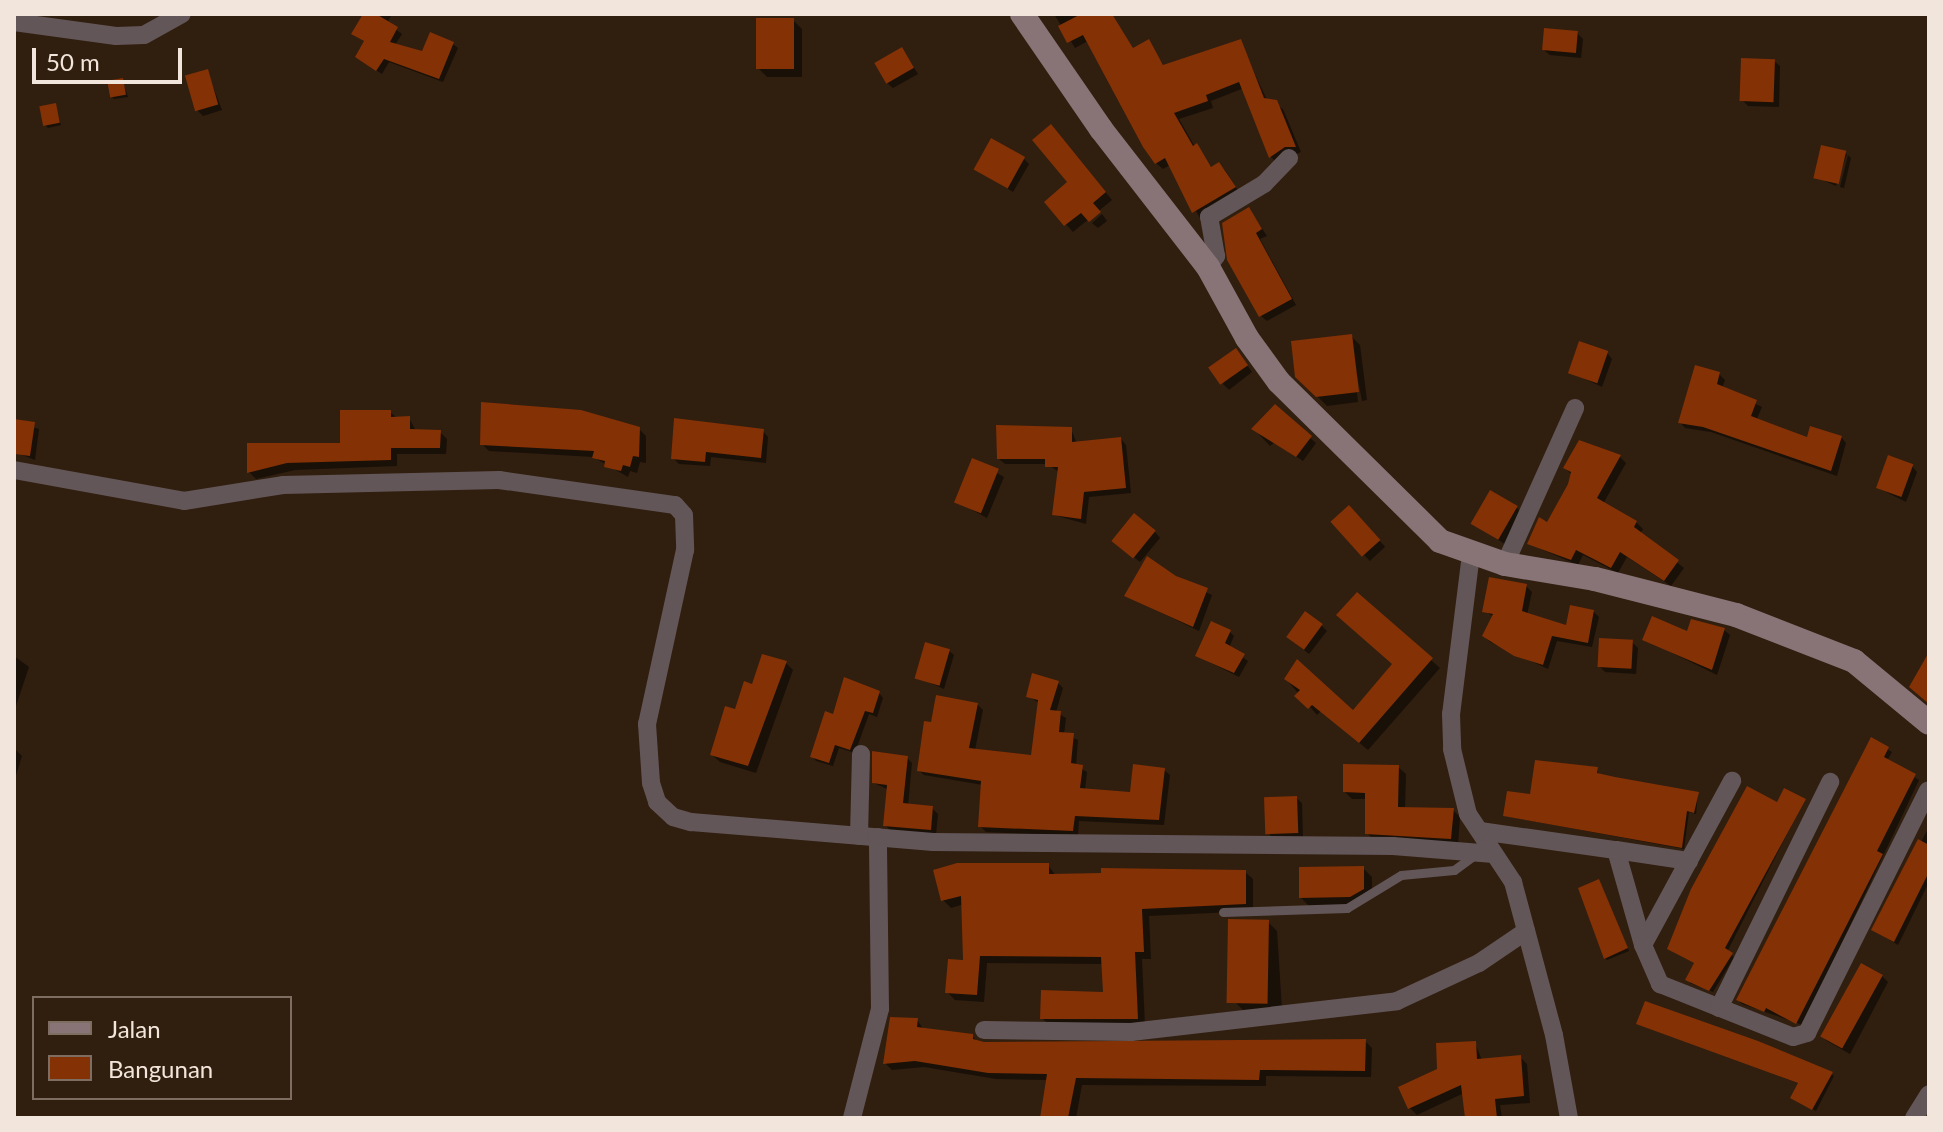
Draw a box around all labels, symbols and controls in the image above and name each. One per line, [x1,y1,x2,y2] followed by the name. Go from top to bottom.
[36,32,186,82] scale bar
[46,47,100,76] text: 50 m
[32,996,292,1100] legend
[108,1014,161,1043] text: Jalan
[108,1054,213,1083] text: Bangunan

